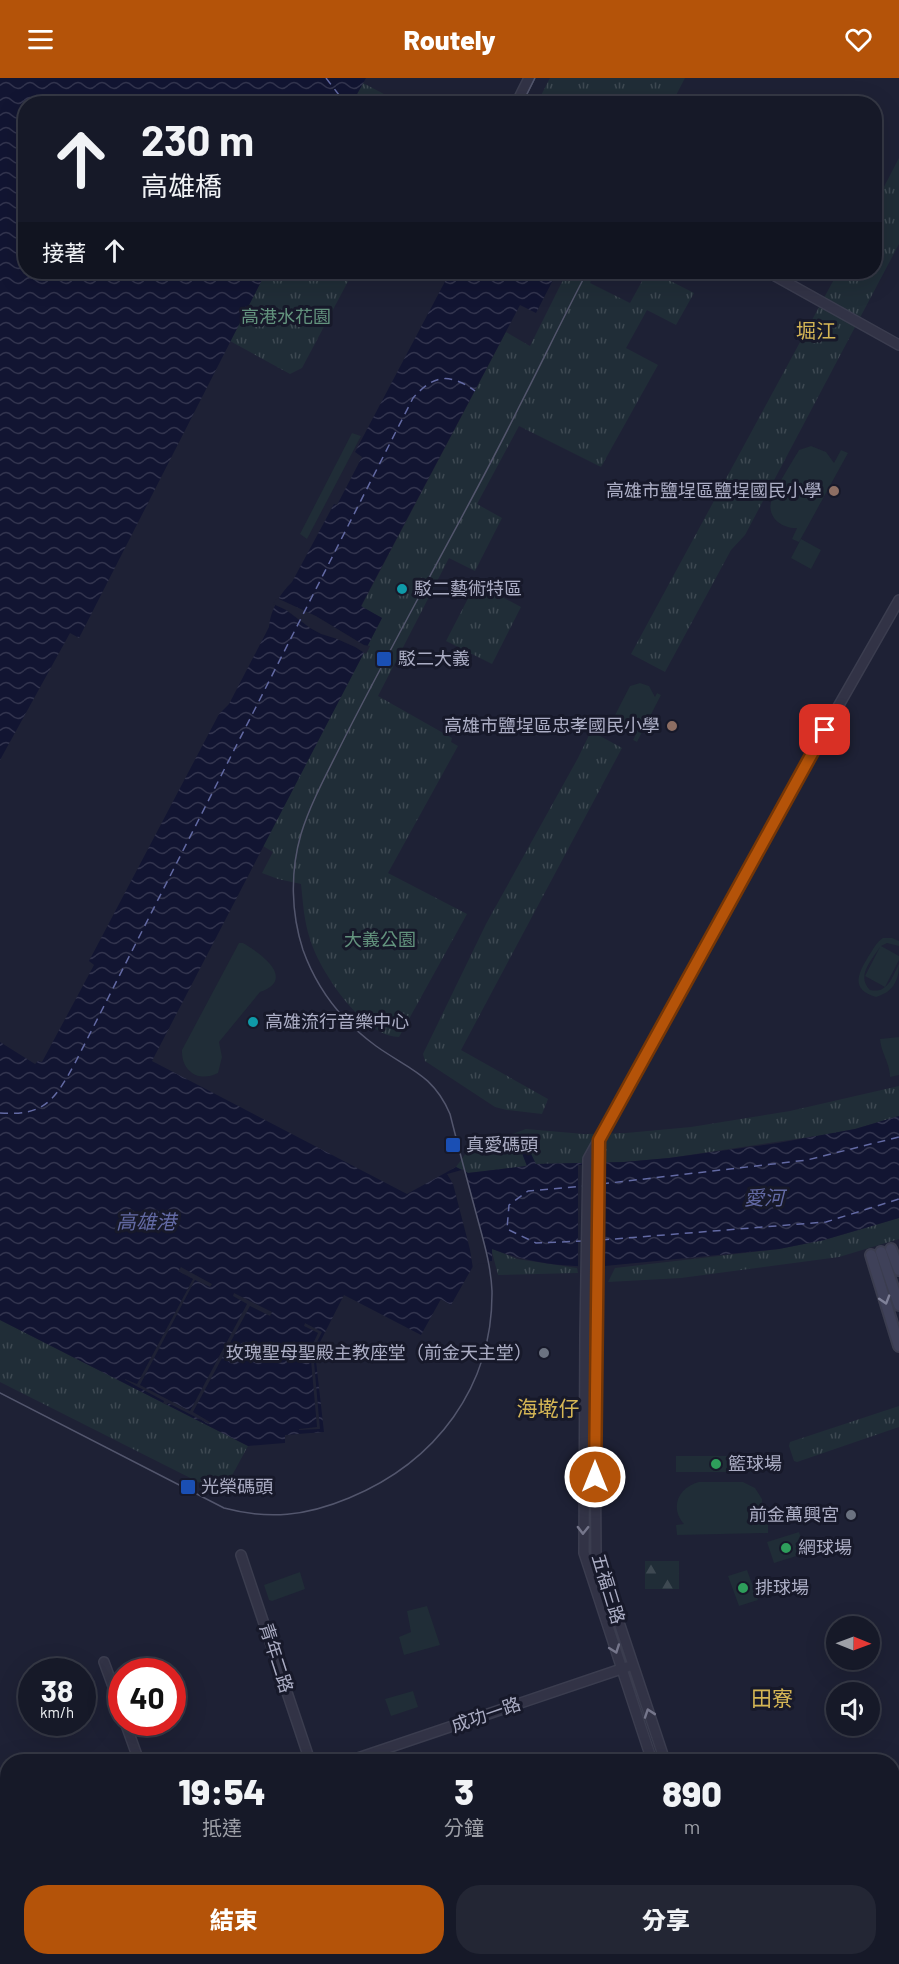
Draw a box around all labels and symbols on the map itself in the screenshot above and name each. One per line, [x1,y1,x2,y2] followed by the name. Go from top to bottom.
[241,305,331,327] park label: 高港水花園
[796,318,836,342] district label: 堀江
[606,479,822,501] place label: 高雄市鹽埕區鹽埕國民小學
[827,484,841,498] marker: 高雄市鹽埕區鹽埕國民小學
[414,577,522,599] place label: 駁二藝術特區
[395,582,409,596] marker: 駁二藝術特區
[398,647,470,669] place label: 駁二大義
[375,650,393,668] marker: 駁二大義
[799,704,850,755] pin
[444,714,660,736] place label: 高雄市鹽埕區忠孝國民小學
[665,719,679,733] marker: 高雄市鹽埕區忠孝國民小學
[344,928,416,950] park label: 大義公園
[265,1010,409,1032] place label: 高雄流行音樂中心
[246,1015,260,1029] marker: 高雄流行音樂中心
[466,1133,538,1155] place label: 真愛碼頭
[444,1136,462,1154] marker: 真愛碼頭
[744,1185,788,1209] water label: 愛河
[116,1209,179,1233] water label: 高雄港
[878,1294,890,1305] one-way arrow
[226,1341,532,1363] place label: 玫瑰聖母聖殿主教座堂（前金天主堂）
[537,1346,551,1360] marker: 玫瑰聖母聖殿主教座堂（前金天主堂）
[517,1395,580,1420] district label: 海墘仔
[563,1445,627,1509] position arrow
[728,1452,782,1474] place label: 籃球場
[709,1457,723,1471] marker: 籃球場
[201,1475,273,1497] place label: 光榮碼頭
[179,1478,197,1496] marker: 光榮碼頭
[749,1503,839,1525] place label: 前金萬興宮
[844,1508,858,1522] marker: 前金萬興宮
[577,1525,589,1534] one-way arrow
[798,1536,852,1558] place label: 網球場
[779,1541,793,1555] marker: 網球場
[588,1551,630,1626] street label: 五福三路
[755,1576,809,1598] place label: 排球場
[736,1581,750,1595] marker: 排球場
[826,1616,880,1670] north arrow
[255,1620,299,1695] street label: 青年二路
[607,1643,620,1654] one-way arrow
[108,1658,186,1736] speed limit sign: 40
[751,1685,793,1710] district label: 田寮
[448,1692,523,1736] street label: 成功一路
[643,1708,656,1719] one-way arrow

